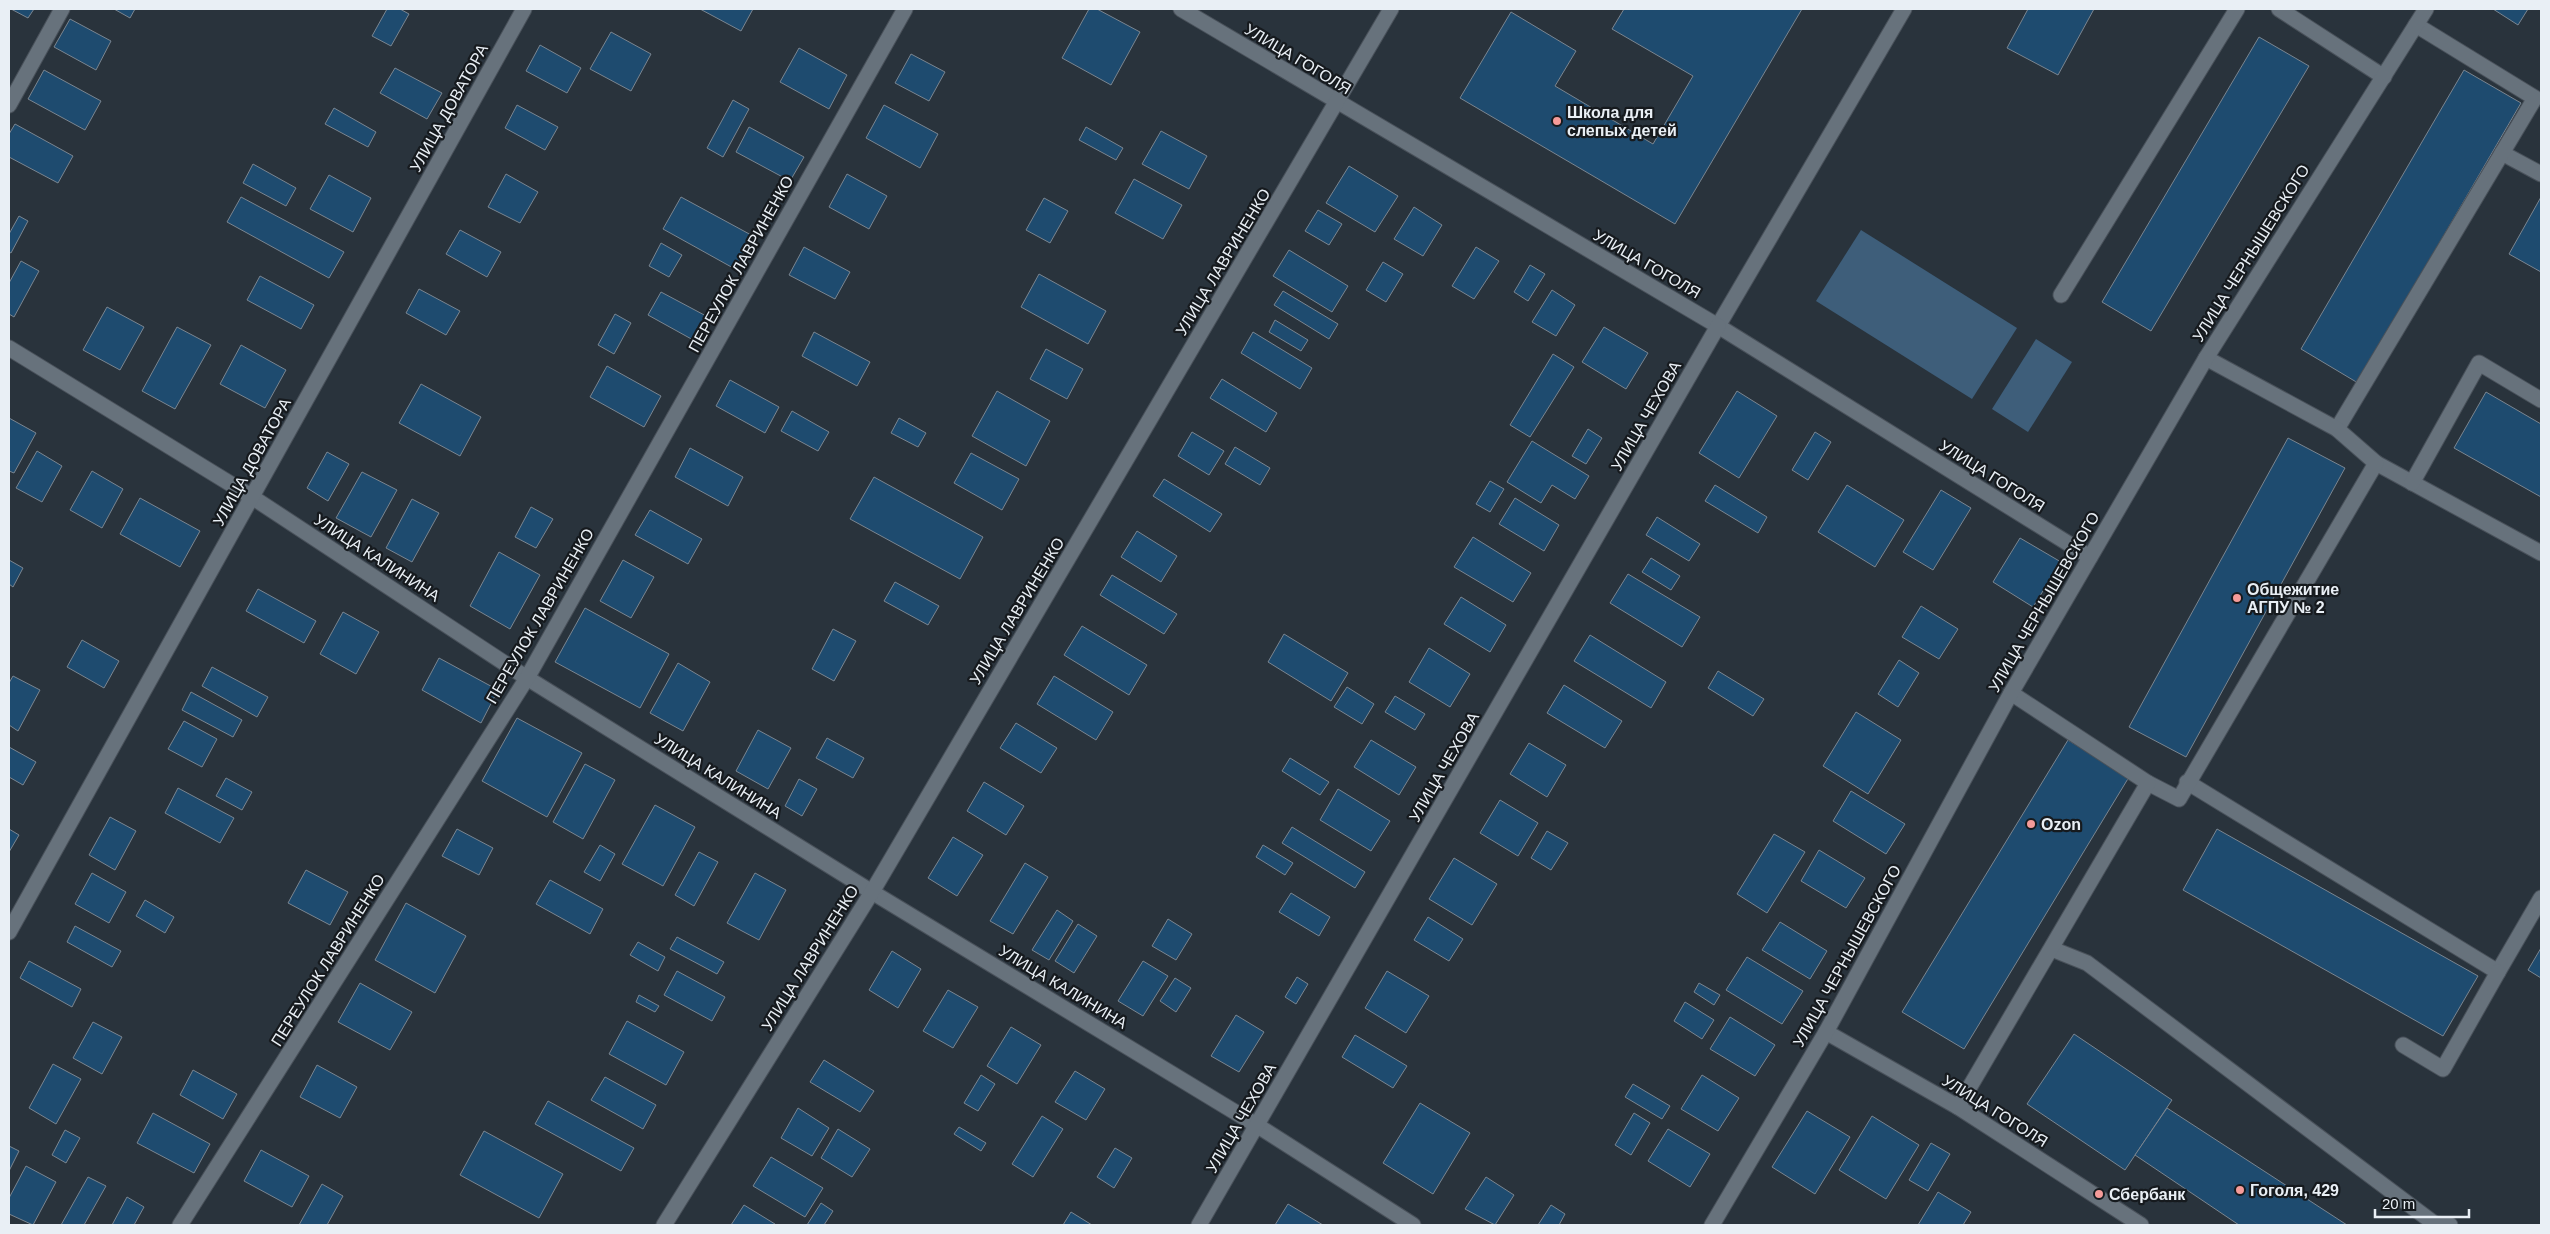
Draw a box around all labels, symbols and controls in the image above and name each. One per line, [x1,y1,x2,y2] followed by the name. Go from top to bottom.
[1242,21,1354,97] street label: УЛИЦА ГОГОЛЯ
[407,41,491,175] street label: УЛИЦА ДОВАТОРА
[1567,104,1677,139] place label: Школа для слепых детей
[1551,115,1563,127] marker: Школа для слепых детей
[2189,162,2313,344] street label: УЛИЦА ЧЕРНЫШЕВСКОГО
[685,173,797,355] street label: ПЕРЕУЛОК ЛАВРИНЕНКО
[1172,186,1274,338] street label: УЛИЦА ЛАВРИНЕНКО
[1590,226,1704,302] street label: УЛИЦА ГОГОЛЯ
[1608,358,1684,474] street label: УЛИЦА ЧЕХОВА
[210,395,294,529] street label: УЛИЦА ДОВАТОРА
[1936,437,2048,515] street label: УЛИЦА ГОГОЛЯ
[1985,509,2103,695] street label: УЛИЦА ЧЕРНЫШЕВСКОГО
[311,511,443,605] street label: УЛИЦА КАЛИНИНА
[483,525,597,707] street label: ПЕРЕУЛОК ЛАВРИНЕНКО
[966,535,1068,687] street label: УЛИЦА ЛАВРИНЕНКО
[2247,581,2339,616] place label: Общежитие АГПУ № 2
[2231,592,2243,604] marker: Общежитие АГПУ № 2
[1406,709,1482,825] street label: УЛИЦА ЧЕХОВА
[651,730,785,822] street label: УЛИЦА КАЛИНИНА
[2041,816,2081,833] place label: Ozon
[2025,818,2037,830] marker: Ozon
[1790,862,1904,1050] street label: УЛИЦА ЧЕРНЫШЕВСКОГО
[268,871,388,1049] street label: ПЕРЕУЛОК ЛАВРИНЕНКО
[758,882,862,1034] street label: УЛИЦА ЛАВРИНЕНКО
[996,942,1130,1032] street label: УЛИЦА КАЛИНИНА
[1203,1060,1279,1176] street label: УЛИЦА ЧЕХОВА
[1939,1072,2051,1150] street label: УЛИЦА ГОГОЛЯ
[2250,1182,2339,1199] place label: Гоголя, 429
[2234,1184,2246,1196] marker: Гоголя, 429
[2109,1186,2186,1203] place label: Сбербанк
[2375,1186,2469,1218] scale bar
[2093,1188,2105,1200] marker: Сбербанк
[2382,1195,2415,1212] text: 20 m

